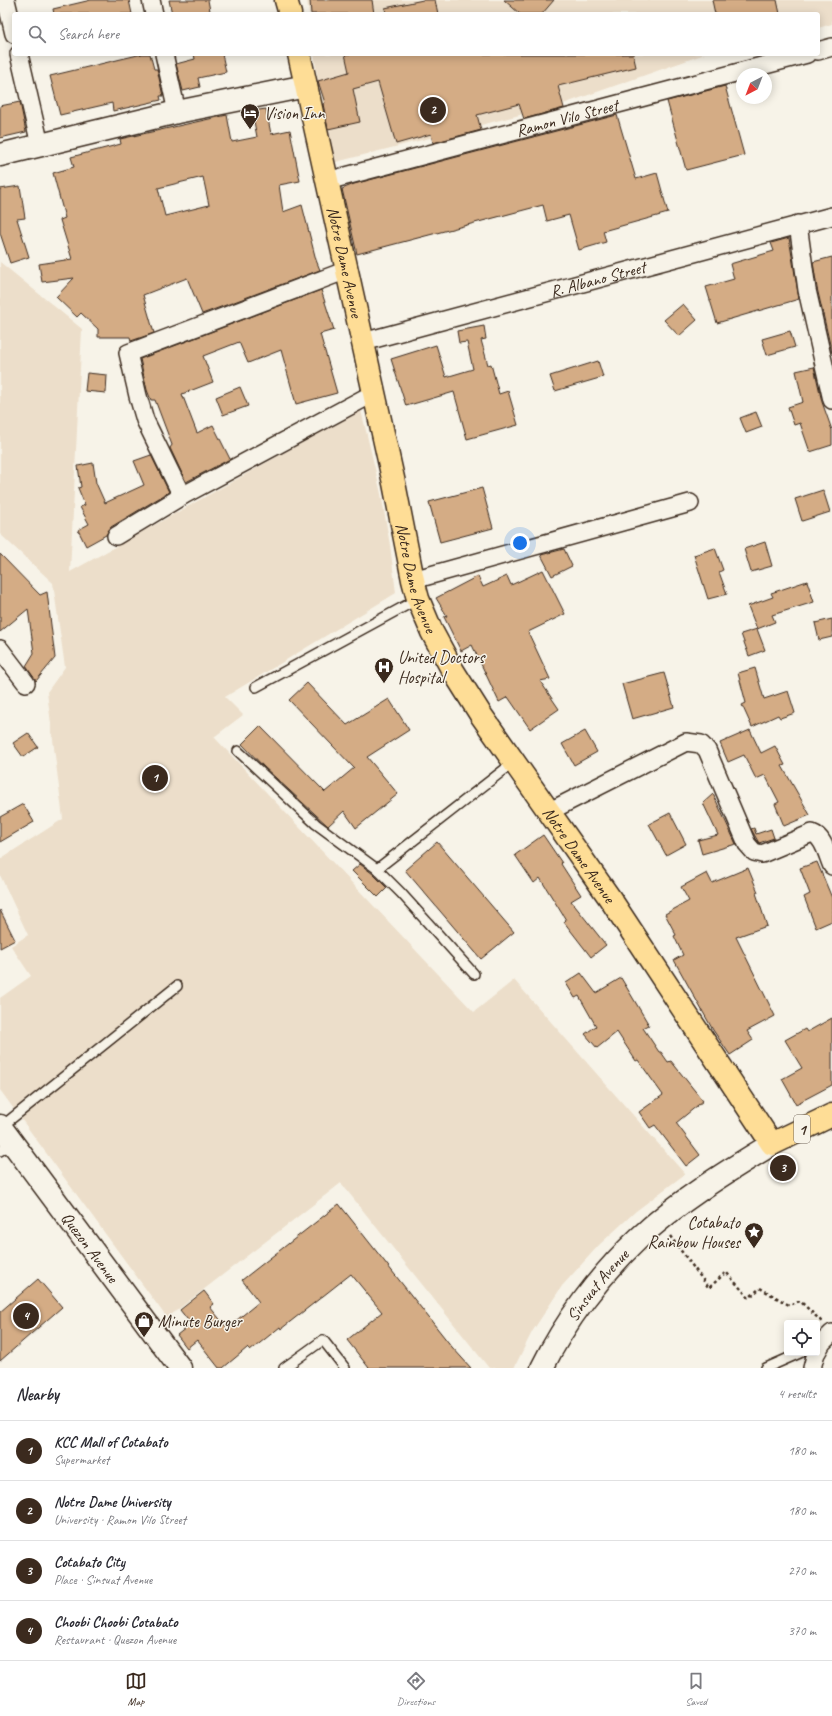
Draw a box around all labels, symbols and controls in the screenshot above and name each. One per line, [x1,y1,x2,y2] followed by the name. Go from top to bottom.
[12,12,820,56] search box
[26,23,48,45] icon: search
[58,25,119,44] text: Search here
[736,68,772,104] north arrow
[514,94,622,142] street label: Ramon Vilo Street
[420,95,446,125] pin: 2
[239,102,261,130] hotel icon: Vision Inn
[264,103,326,124] place label: Vision Inn
[322,205,367,321] street label: Notre Dame Avenue
[548,256,650,302] street label: R. Albano Street
[391,522,442,637] street label: Notre Dame Avenue
[510,533,530,553] your location
[398,647,487,688] place label: United Doctors Hospital
[373,656,395,684] hospital icon: United Doctors Hospital
[142,763,168,793] pin: 1
[538,803,621,908] street label: Notre Dame Avenue
[794,1115,810,1143] road number: 1
[770,1153,796,1183] pin: 3
[57,1208,124,1288] street label: Quezon Avenue
[648,1212,741,1253] place label: Cotabato Rainbow Houses
[743,1221,765,1249] place icon: Cotabato Rainbow Houses
[562,1244,634,1326] street label: Sinsuat Avenue
[13,1301,39,1331] pin: 4
[133,1310,155,1338] shop icon: Minute Burger
[158,1311,244,1332] place label: Minute Burger
[784,1320,820,1356] map controls
[784,1320,820,1356] button: locate
[16,1384,59,1405] text: Nearby
[778,1386,816,1402] text: 4 results
[54,1433,168,1452] text: KCC Mall of Cotabato
[26,1443,32,1459] text: 1
[788,1443,816,1459] text: 180 m
[54,1452,109,1468] text: Supermarket
[54,1493,171,1512] text: Notre Dame University
[26,1503,32,1519] text: 2
[788,1503,816,1519] text: 180 m
[54,1512,186,1528] text: University · Ramon Vilo Street
[54,1553,125,1572] text: Cotabato City
[26,1563,32,1579] text: 3
[788,1563,816,1579] text: 270 m
[54,1572,152,1588] text: Place · Sinsuat Avenue
[54,1613,178,1632] text: Choobi Choobi Cotabato
[26,1623,32,1639] text: 4
[788,1623,816,1639] text: 370 m
[54,1632,176,1648] text: Restaurant · Quezon Avenue
[125,1670,147,1708] tab: Map
[397,1670,435,1708] tab: Directions
[685,1670,707,1708] tab: Saved

